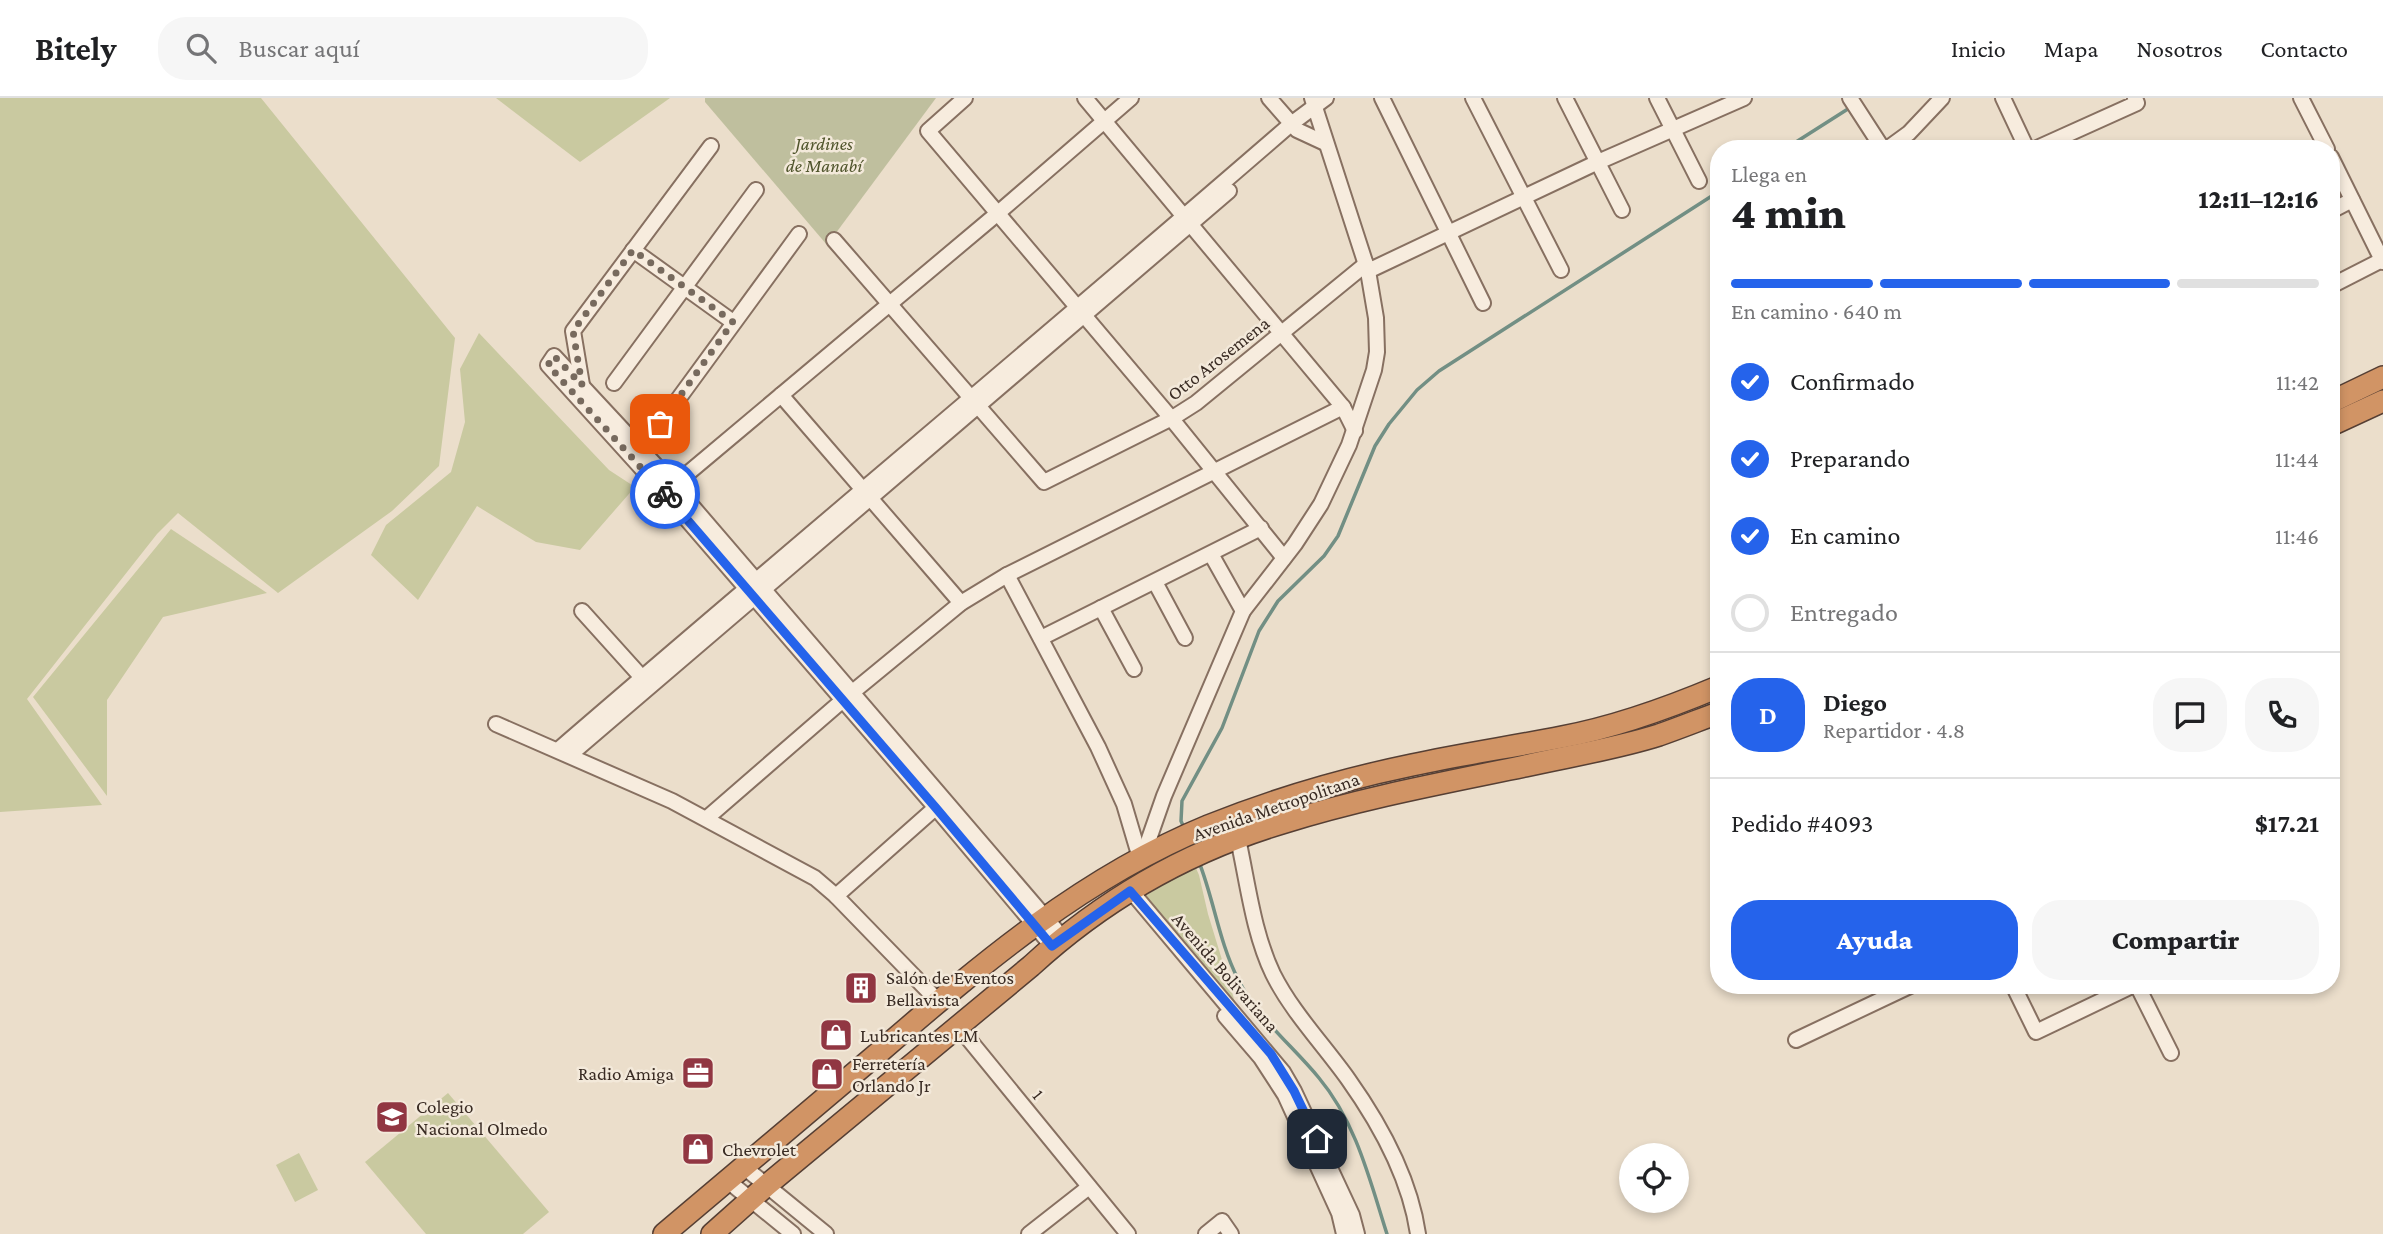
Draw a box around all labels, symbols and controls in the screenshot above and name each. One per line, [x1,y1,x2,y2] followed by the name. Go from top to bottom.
[158,17,648,80] search box
[182,29,220,67] icon: search
[35,30,116,67] text: Bitely
[238,34,360,63] text: Buscar aquí
[1951,35,2006,62] text: Inicio
[2044,35,2098,62] text: Mapa
[2136,35,2223,62] text: Nosotros
[2261,35,2348,62] text: Contacto
[786,133,864,176] park label: Jardines de Manabí
[1731,161,1807,187] text: Llega en
[2198,185,2319,214] text: 12:11–12:16
[1731,187,1846,238] text: 4 min
[1731,298,1902,324] text: En camino · 640 m
[1163,312,1273,405] street label: Otto Arosemena
[1731,363,1769,401] icon: check
[1790,367,1915,396] text: Confirmado
[2276,369,2319,395] text: 11:42
[630,394,690,454] pin
[641,405,679,443] icon: bag
[1731,440,1769,478] icon: check
[1790,444,1910,473] text: Preparando
[2275,446,2319,472] text: 11:44
[630,459,700,529] courier
[646,475,684,513] icon: bike
[1731,517,1769,555] icon: check
[1790,521,1900,550] text: En camino
[2275,523,2319,549] text: 11:46
[1790,598,1898,627] text: Entregado
[2153,678,2227,752] button: chat
[2245,678,2319,752] button: phone
[1823,688,1887,717] text: Diego
[1759,701,1777,730] text: D
[1823,717,1965,743] text: Repartidor · 4.8
[1190,768,1362,845] street label: Avenida Metropolitana
[1731,809,1873,838] text: Pedido #4093
[2255,809,2319,838] text: $17.21
[1731,900,2018,980] button: Ayuda
[2032,900,2319,980] button: Compartir
[1168,908,1283,1037] street label: Avenida Bolivariana
[886,967,1014,1010] place label: Salón de Eventos Bellavista
[842,969,880,1007] building icon: Salón de Eventos Bellavista
[817,1016,855,1054] shop icon: Lubricantes LM
[860,1025,979,1046] place label: Lubricantes LM
[852,1053,931,1096] place label: Ferretería Orlando Jr
[679,1054,717,1092] office icon: Radio Amiga
[808,1055,846,1093] shop icon: Ferretería Orlando Jr
[578,1063,674,1084] place label: Radio Amiga
[1028,1085,1049,1103] street label: 1
[416,1096,548,1139] place label: Colegio Nacional Olmedo
[373,1098,411,1136] school or university icon: Colegio Nacional Olmedo
[1287,1109,1347,1169] pin
[1298,1120,1336,1158] icon: home
[679,1130,717,1168] shop icon: Chevrolet
[722,1139,797,1160] place label: Chevrolet
[1619,1143,1689,1213] map controls
[1619,1143,1689,1213] button: locate

